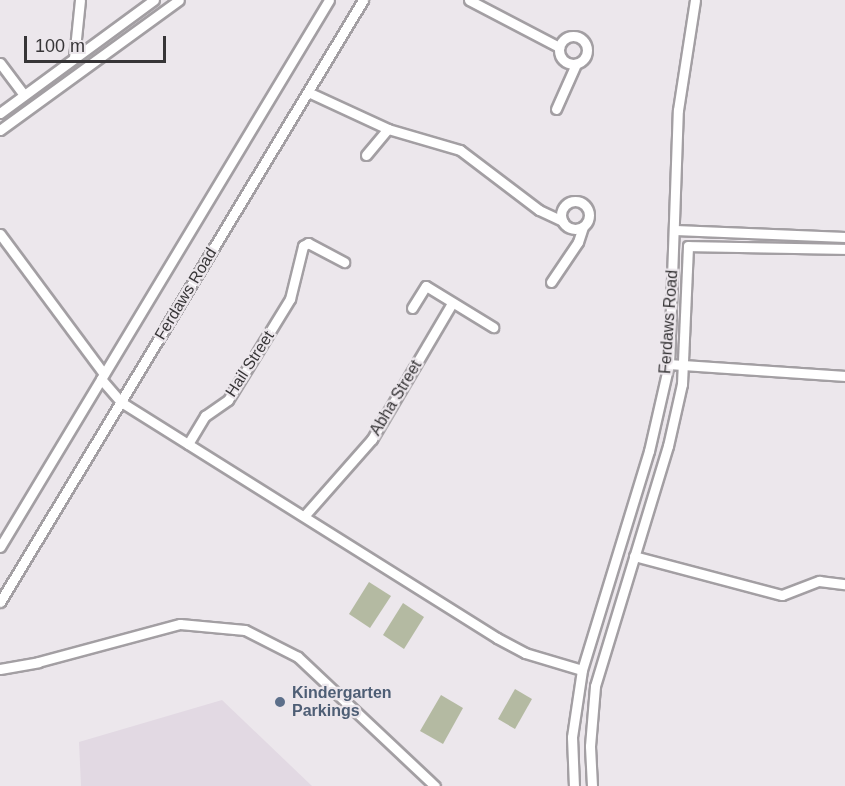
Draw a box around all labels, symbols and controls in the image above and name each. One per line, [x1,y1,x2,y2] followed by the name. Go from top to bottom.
[27,24,170,62] scale bar
[35,36,85,56] text: 100 m
[151,244,221,344] street label: Ferdaws Road
[656,269,682,375] street label: Ferdaws Road
[222,327,278,401] street label: Hail Street
[366,357,426,439] street label: Abha Street
[292,683,392,721] place label: Kindergarten Parkings
[273,695,287,709] marker: Kindergarten Parkings

